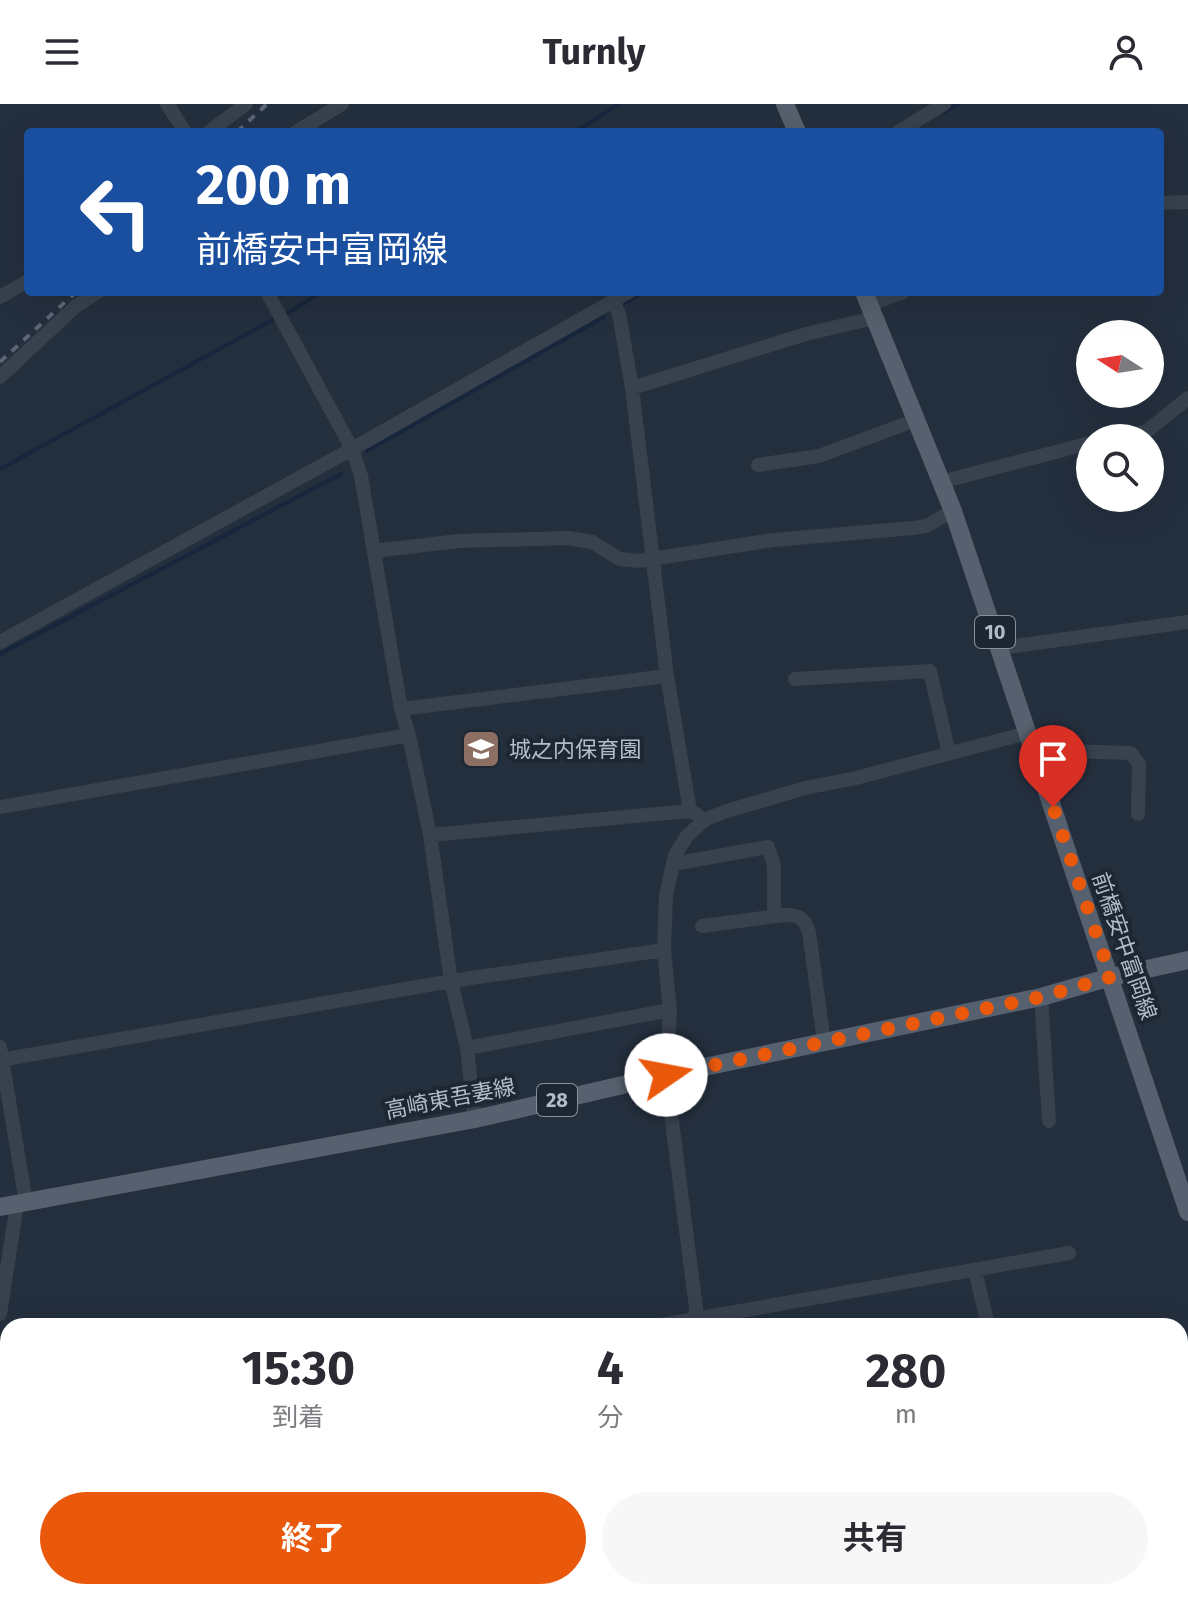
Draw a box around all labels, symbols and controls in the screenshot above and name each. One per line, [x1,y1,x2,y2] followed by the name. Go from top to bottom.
[40,30,84,74] icon: menu
[543,30,645,74] text: Turnly
[1104,30,1148,74] icon: person
[196,152,351,219] text: 200 m
[64,160,168,264] icon: left
[196,228,448,272] text: 前橋安中富岡線
[1076,320,1164,408] north arrow
[1076,320,1164,512] map controls
[1076,424,1164,512] button: search
[975,616,1015,648] road number: 10
[1019,725,1087,807] pin
[460,728,502,770] school or university icon: 城之内保育園
[509,736,641,763] place label: 城之内保育園
[1031,737,1075,781] icon: arrive
[1087,869,1162,1023] street label: 前橋安中富岡線
[624,1033,708,1117] position arrow
[383,1073,517,1124] street label: 高崎東吾妻線
[537,1084,577,1116] road number: 28
[242,1339,355,1397] text: 15:30
[597,1339,624,1397] text: 4
[865,1342,946,1400] text: 280
[895,1399,917,1430] text: m
[272,1402,324,1433] text: 到着
[597,1402,623,1433] text: 分
[40,1492,586,1584] button: 終了
[602,1492,1148,1584] button: 共有

